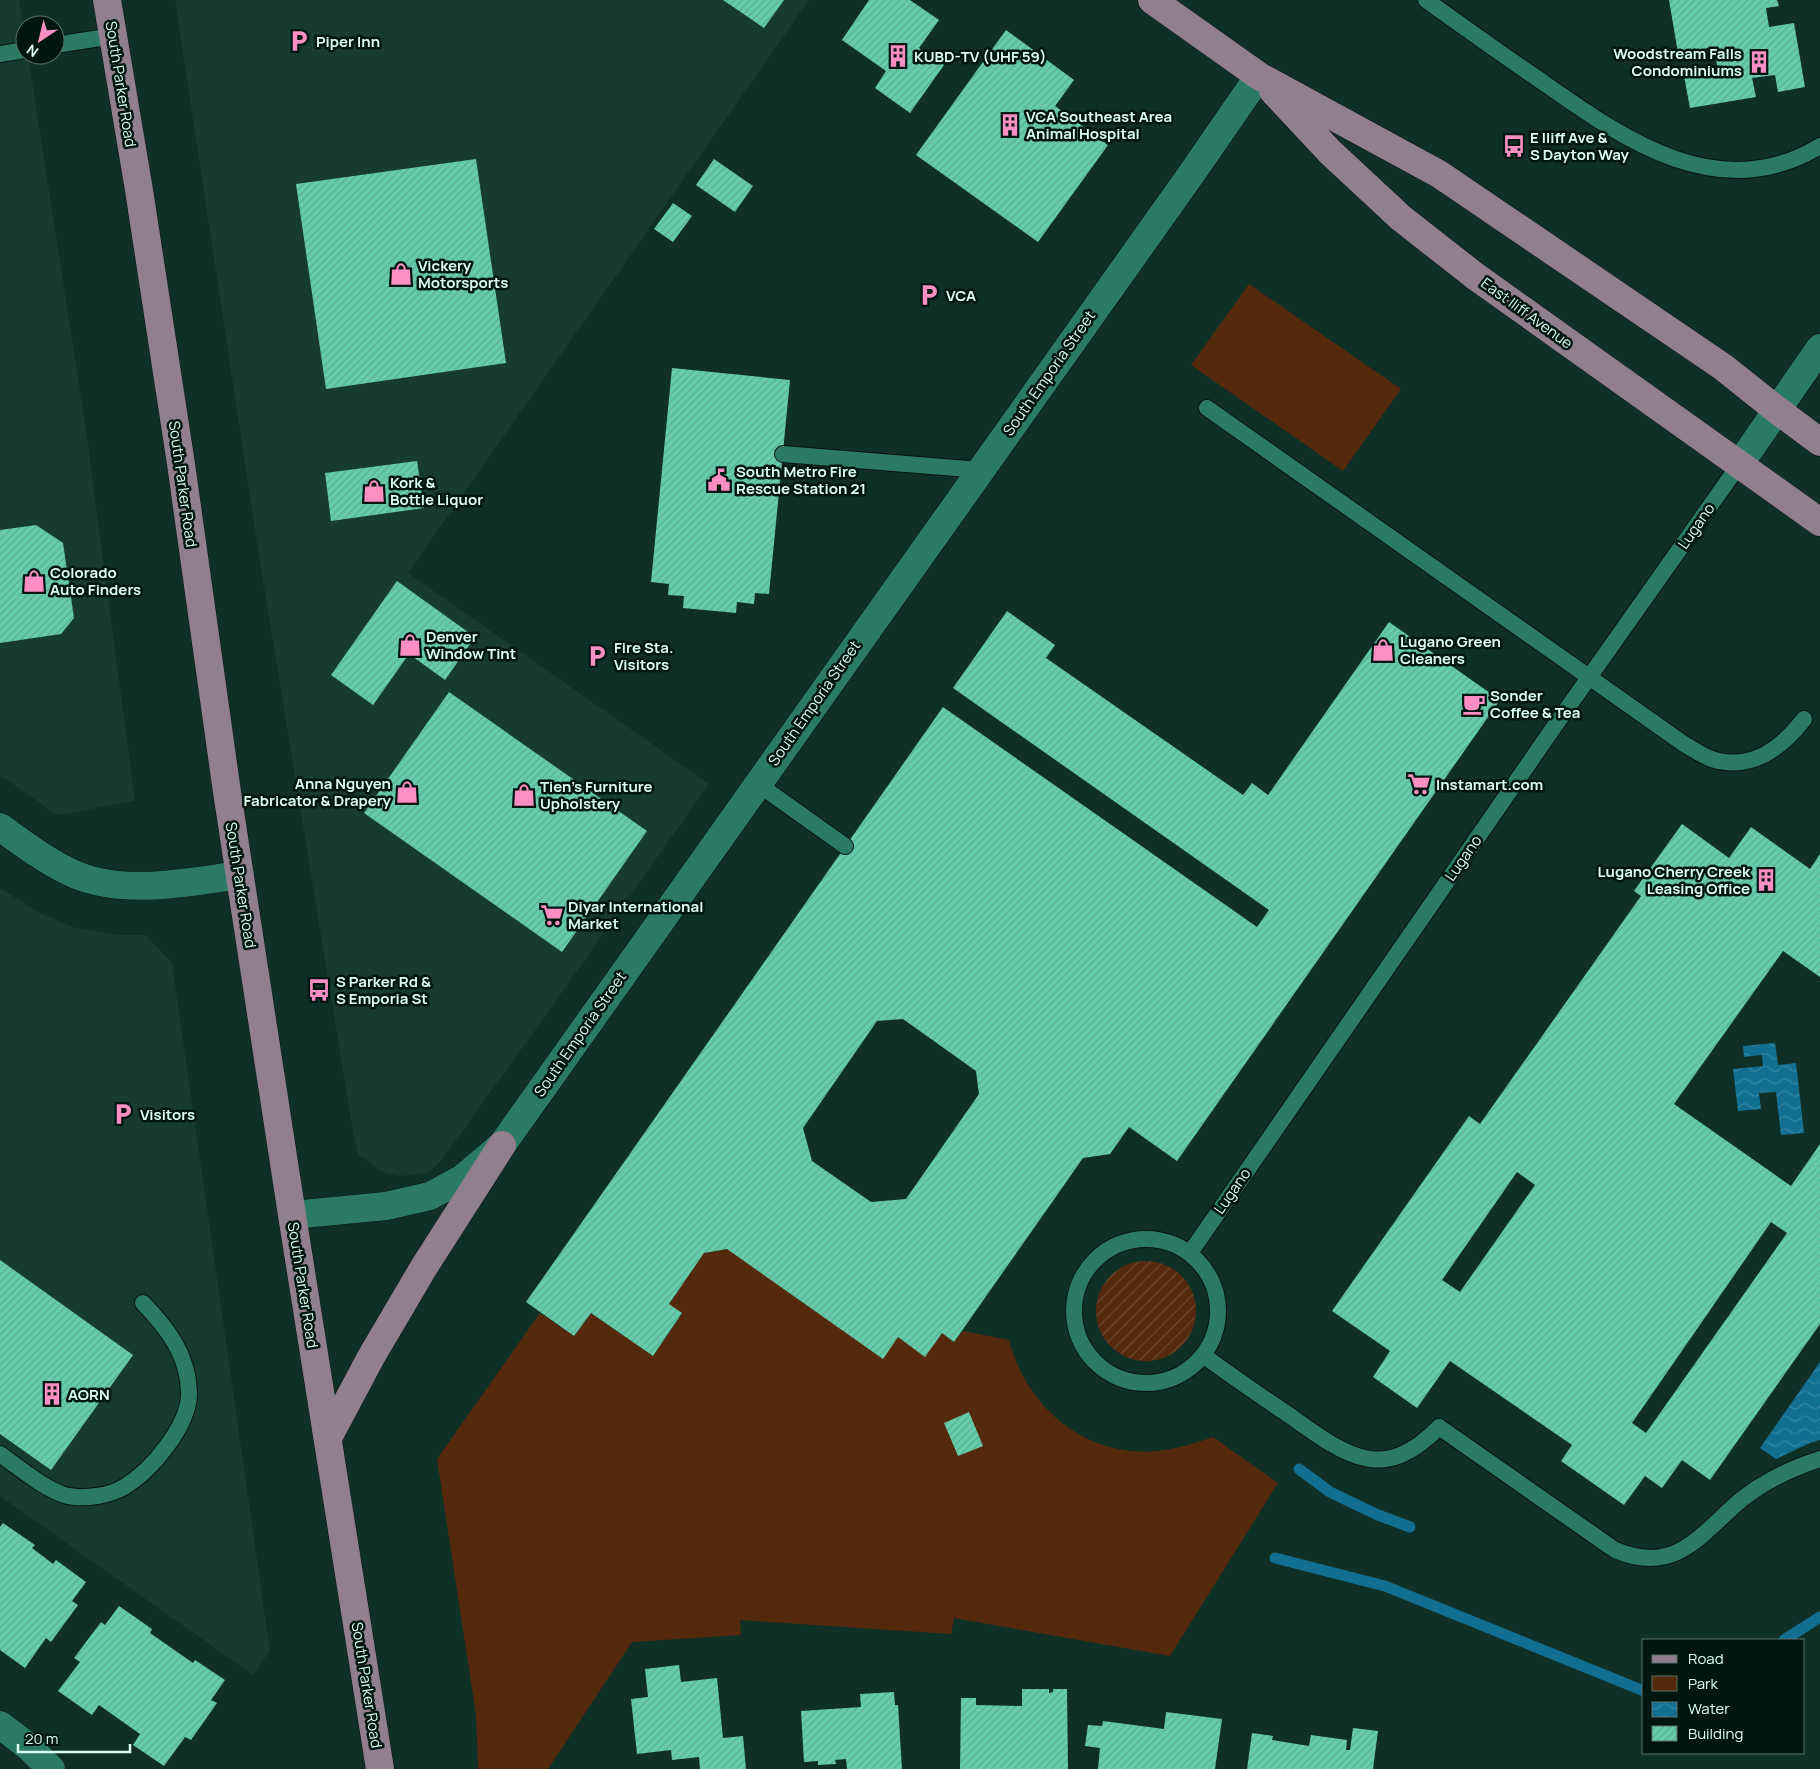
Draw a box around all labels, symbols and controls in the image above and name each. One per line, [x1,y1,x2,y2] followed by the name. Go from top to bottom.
[15,15,65,65] north arrow
[101,19,141,149] street label: South Parker Road
[286,28,312,54] parking icon: Piper Inn
[316,31,380,52] place label: Piper Inn
[23,40,42,62] text: N
[885,43,911,69] building icon: KUBD-TV (UHF 59)
[1613,43,1742,81] place label: Woodstream Falls Condominiums
[914,46,1047,67] place label: KUBD-TV (UHF 59)
[1746,49,1772,75] building icon: Woodstream Falls Condominiums
[1026,106,1172,144] place label: VCA Southeast Area Animal Hospital
[997,112,1023,138] building icon: VCA Southeast Area Animal Hospital
[1530,127,1629,165] place label: E Iliff Ave & S Dayton Way
[1501,133,1527,159] bus stop icon: E Iliff Ave & S Dayton Way
[418,255,508,293] place label: Vickery Motorsports
[388,261,414,287] shop icon: Vickery Motorsports
[1477,273,1577,354] street label: East Iliff Avenue
[916,282,942,308] parking icon: VCA
[946,285,976,306] place label: VCA
[998,306,1100,440] street label: South Emporia Street
[164,419,202,549] street label: South Parker Road
[736,461,866,499] place label: South Metro Fire Rescue Station 21
[706,467,732,493] public building icon: South Metro Fire Rescue Station 21
[390,472,483,510] place label: Kork & Bottle Liquor
[361,478,387,504] shop icon: Kork & Bottle Liquor
[1673,499,1719,553] street label: Lugano
[50,562,141,600] place label: Colorado Auto Finders
[21,568,47,594] shop icon: Colorado Auto Finders
[426,626,516,664] place label: Denver Window Tint
[1400,631,1501,669] place label: Lugano Green Cleaners
[397,632,423,658] shop icon: Denver Window Tint
[763,636,865,770] street label: South Emporia Street
[614,637,673,675] place label: Fire Sta. Visitors
[1370,637,1396,663] shop icon: Lugano Green Cleaners
[584,643,610,669] parking icon: Fire Sta. Visitors
[1490,685,1580,723] place label: Sonder Coffee & Tea
[1461,691,1487,717] cafe icon: Sonder Coffee & Tea
[1406,771,1432,797] supermarket icon: Instamart.com
[244,773,392,811] place label: Anna Nguyen Fabricator & Drapery
[1436,774,1543,795] place label: Instamart.com
[540,776,653,814] place label: Tien's Furniture Upholstery
[394,779,420,805] shop icon: Anna Nguyen Fabricator & Drapery
[511,782,537,808] shop icon: Tien's Furniture Upholstery
[221,820,261,950] street label: South Parker Road
[1440,831,1486,885] street label: Lugano
[1598,861,1751,899] place label: Lugano Cherry Creek Leasing Office
[1753,867,1779,893] building icon: Lugano Cherry Creek Leasing Office
[568,896,703,934] place label: Diyar International Market
[539,902,565,928] supermarket icon: Diyar International Market
[529,967,631,1101] street label: South Emporia Street
[336,971,431,1009] place label: S Parker Rd & S Emporia St
[306,977,332,1003] bus stop icon: S Parker Rd & S Emporia St
[110,1101,136,1127] parking icon: Visitors
[140,1104,195,1125] place label: Visitors
[1209,1164,1255,1218] street label: Lugano
[283,1220,323,1350] street label: South Parker Road
[39,1381,65,1407] building icon: AORN
[68,1384,110,1405] place label: AORN
[347,1620,387,1750] street label: South Parker Road
[1642,1639,1805,1754] legend
[1688,1648,1724,1669] text: Road
[1688,1673,1718,1694] text: Park
[1688,1698,1730,1719] text: Water
[18,1722,130,1754] scale bar
[1688,1723,1743,1744] text: Building
[25,1728,58,1749] text: 20 m

